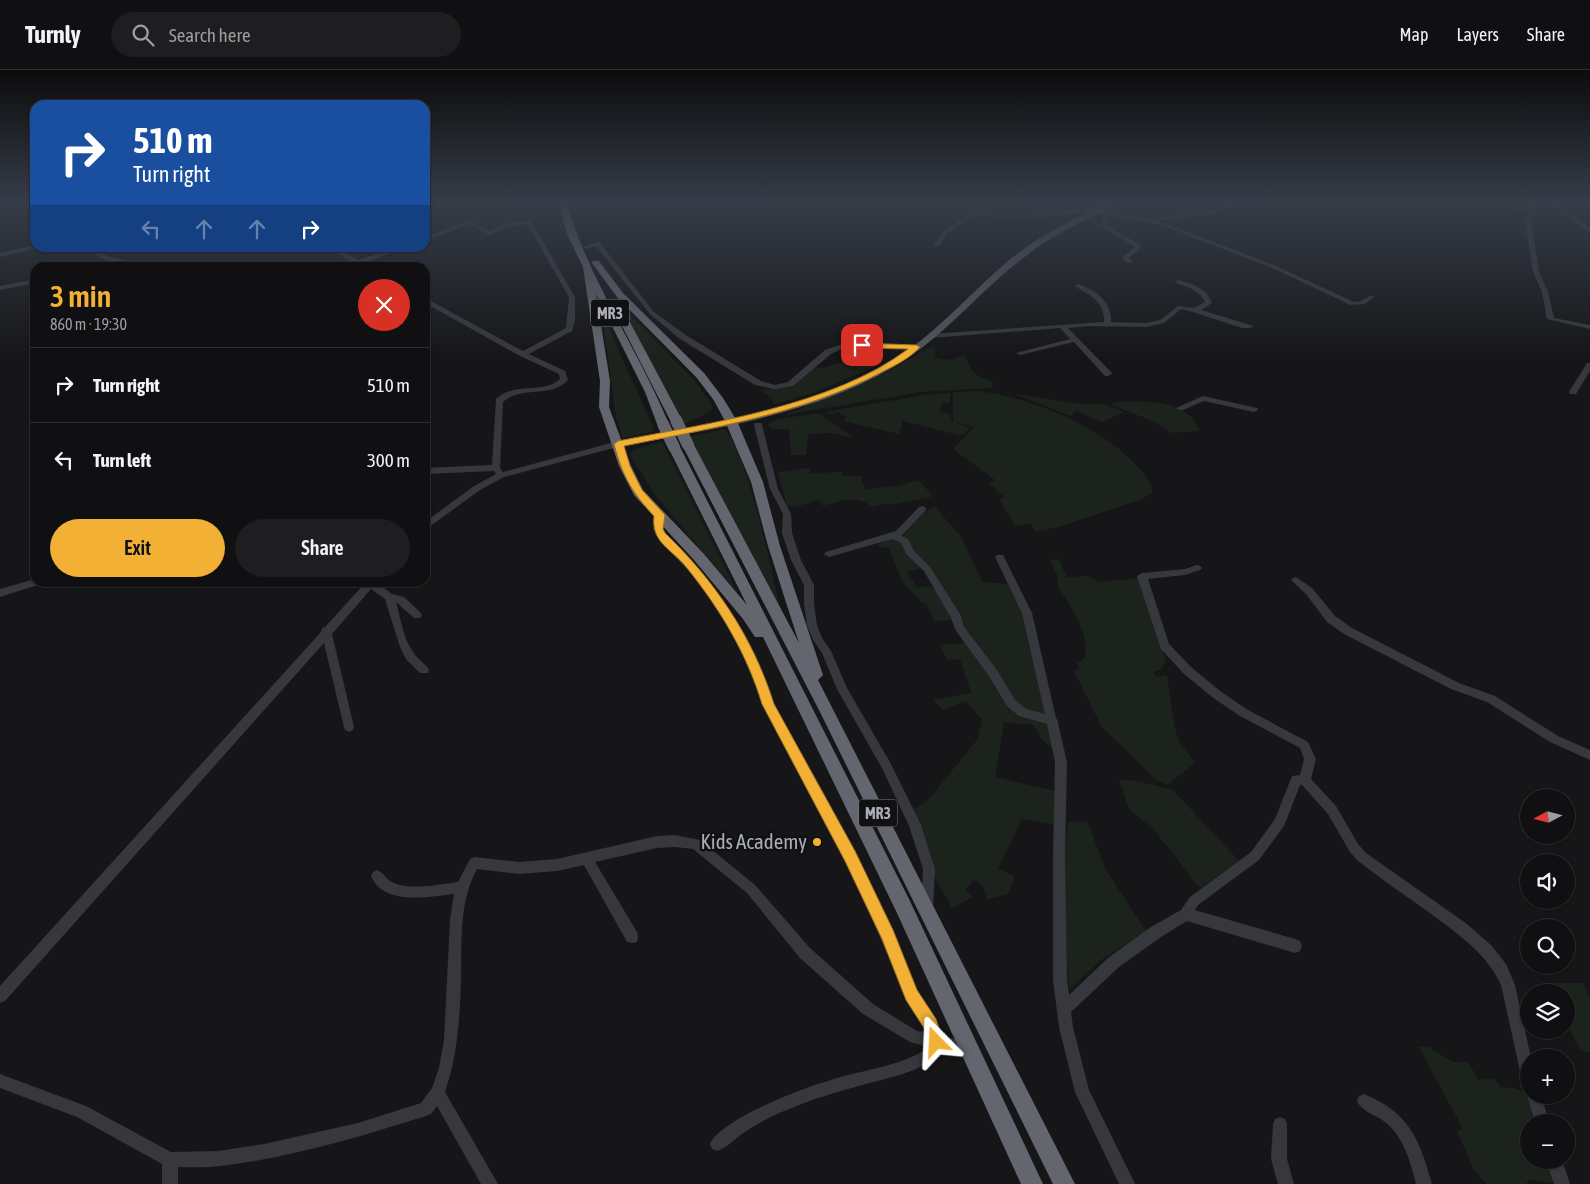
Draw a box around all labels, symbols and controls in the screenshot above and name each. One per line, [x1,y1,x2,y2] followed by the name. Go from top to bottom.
[111,12,461,57] search box
[25,21,81,48] text: Turnly
[129,21,157,49] icon: search
[169,24,251,46] text: Search here
[1399,24,1428,45] text: Map
[1456,24,1499,45] text: Layers
[1527,24,1565,45] text: Share
[50,120,115,185] icon: right
[133,120,212,160] text: 510 m
[133,161,210,187] text: Turn right
[137,215,165,243] icon: left
[190,215,218,243] icon: ahead
[243,215,271,243] icon: ahead
[296,215,324,243] icon: right
[50,279,111,313] text: 3 min
[358,279,410,331] button: close
[591,300,629,326] road number: MR3
[50,315,127,333] text: 860 m · 19:30
[841,324,883,366] pin
[848,331,876,359] icon: arrive
[50,371,78,399] icon: right
[93,374,160,396] text: Turn right
[367,374,410,396] text: 510 m
[50,446,78,474] icon: left
[93,449,151,471] text: Turn left
[367,449,410,471] text: 300 m
[50,519,225,577] button: Exit
[235,519,410,577] button: Share
[1520,789,1575,844] north arrow
[1520,789,1575,1169] map controls
[859,800,897,826] road number: MR3
[701,829,807,853] place label: Kids Academy
[811,836,823,848] marker: Kids Academy
[1520,854,1575,909] button: sound
[1520,919,1575,974] button: search
[1520,984,1575,1039] button: layers
[909,1015,961,1067] position arrow
[1520,1049,1575,1104] button: +
[1520,1114,1575,1169] button: −

